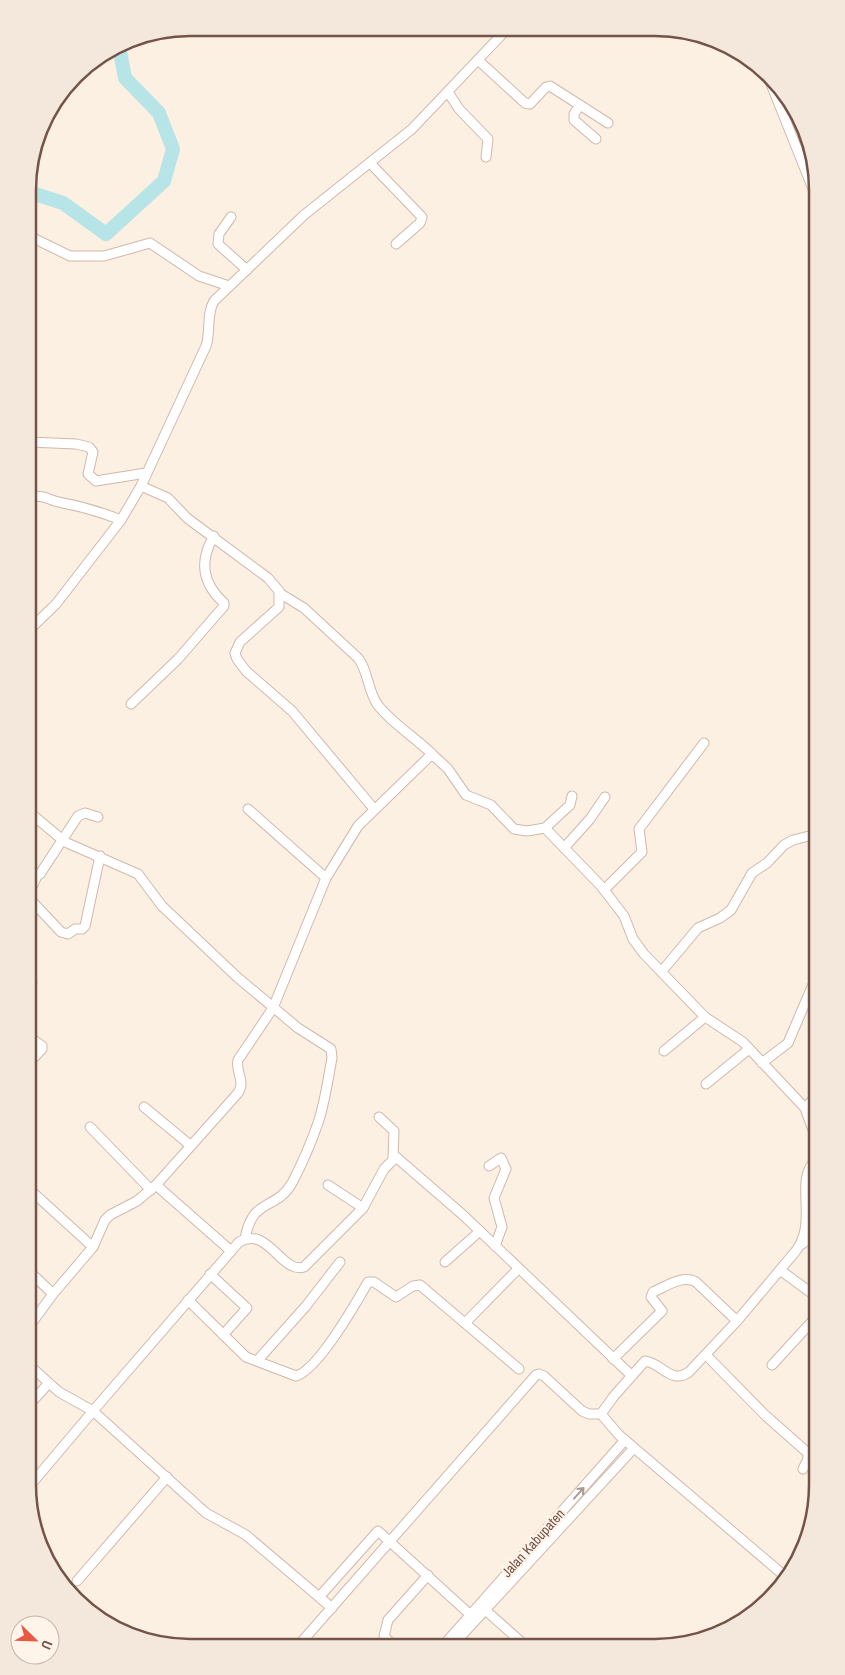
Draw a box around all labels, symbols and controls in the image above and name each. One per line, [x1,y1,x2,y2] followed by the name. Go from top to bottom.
[574,1486,585,1499] one-way arrow
[497,1505,569,1581] street label: Jalan Kabupaten
[10,1615,60,1665] north arrow
[37,1638,57,1652] text: U

